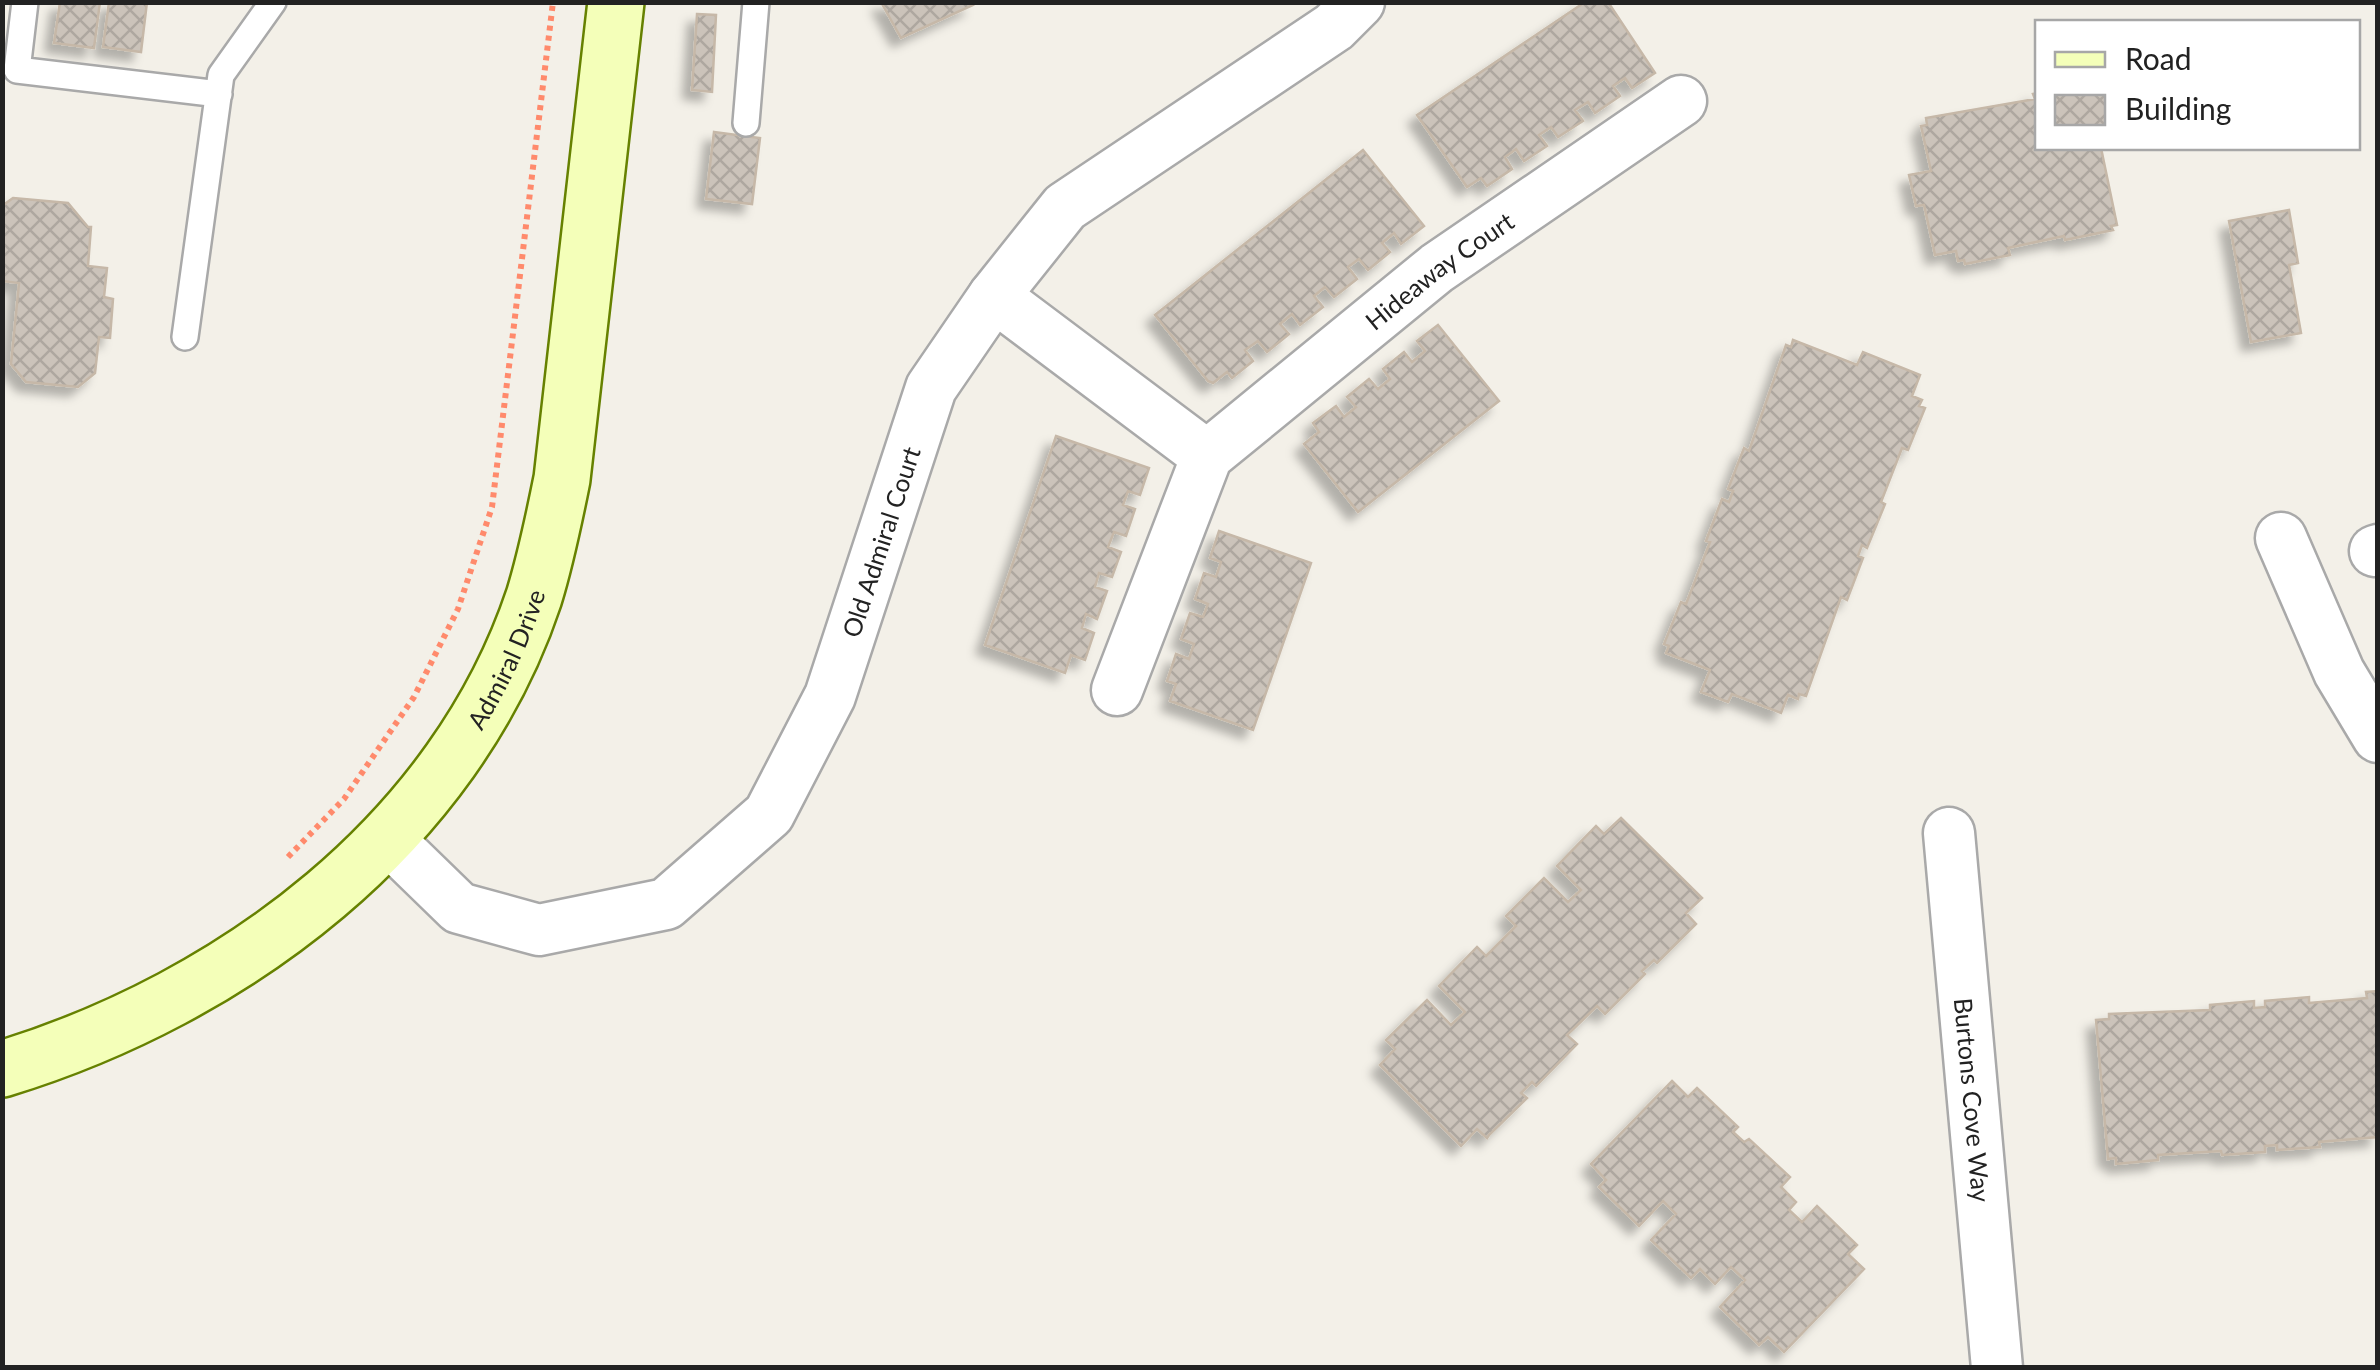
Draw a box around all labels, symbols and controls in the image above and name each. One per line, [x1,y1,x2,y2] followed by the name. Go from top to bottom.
[2035,20,2360,150] legend
[2125,40,2192,76] text: Road
[2125,90,2231,126] text: Building
[1359,205,1519,336] street label: Hideaway Court
[835,443,926,641] street label: Old Admiral Court
[460,586,550,734] street label: Admiral Drive
[1949,997,1997,1203] street label: Burtons Cove Way

